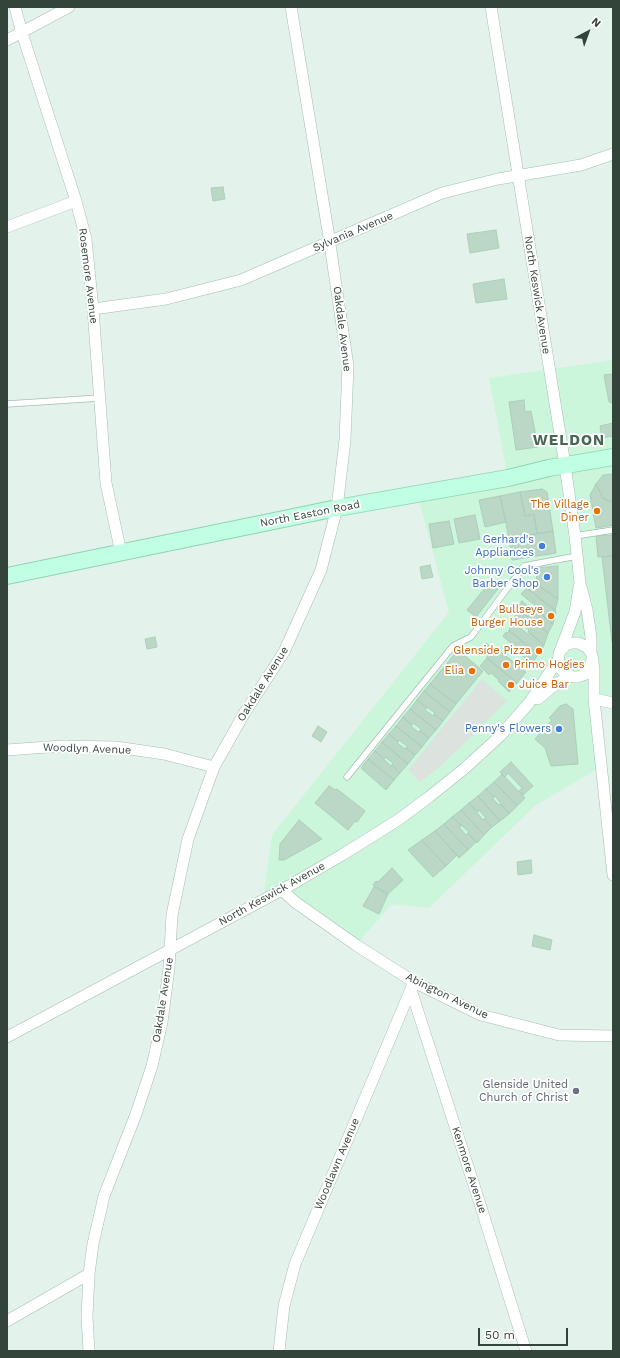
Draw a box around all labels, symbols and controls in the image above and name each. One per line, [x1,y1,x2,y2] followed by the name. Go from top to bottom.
[568,12,608,52] north arrow
[589,15,604,30] text: N
[311,209,395,255] street label: Sylvania Avenue
[76,227,100,325] street label: Rosemore Avenue
[521,235,553,355] street label: North Keswick Avenue
[330,286,354,372] street label: Oakdale Avenue
[533,432,605,450] district label: WELDON
[259,498,361,530] street label: North Easton Road
[530,498,589,524] place label: The Village Diner
[592,506,602,516] marker: The Village Diner
[475,533,534,559] place label: Gerhard's Appliances
[537,541,547,551] marker: Gerhard's Appliances
[464,564,539,590] place label: Johnny Cool's Barber Shop
[542,572,552,582] marker: Johnny Cool's Barber Shop
[471,603,543,629] place label: Bullseye Burger House
[546,611,556,621] marker: Bullseye Burger House
[235,644,291,724] street label: Oakdale Avenue
[453,644,531,658] place label: Glenside Pizza
[534,646,544,656] marker: Glenside Pizza
[514,658,584,672] place label: Primo Hogies
[501,660,511,670] marker: Primo Hogies
[444,664,464,678] place label: Elia
[467,666,477,676] marker: Elia
[519,678,569,692] place label: Juice Bar
[506,680,516,690] marker: Juice Bar
[465,722,551,736] place label: Penny's Flowers
[554,724,564,734] marker: Penny's Flowers
[43,741,131,757] street label: Woodlyn Avenue
[216,859,328,929] street label: North Keswick Avenue
[150,957,176,1043] street label: Oakdale Avenue
[403,970,491,1022] street label: Abington Avenue
[479,1078,568,1104] place label: Glenside United Church of Christ
[571,1086,581,1096] marker: Glenside United Church of Christ
[312,1116,362,1212] street label: Woodlawn Avenue
[449,1125,489,1215] street label: Kenmore Avenue
[480,1320,570,1346] scale bar
[485,1328,515,1342] text: 50 m

